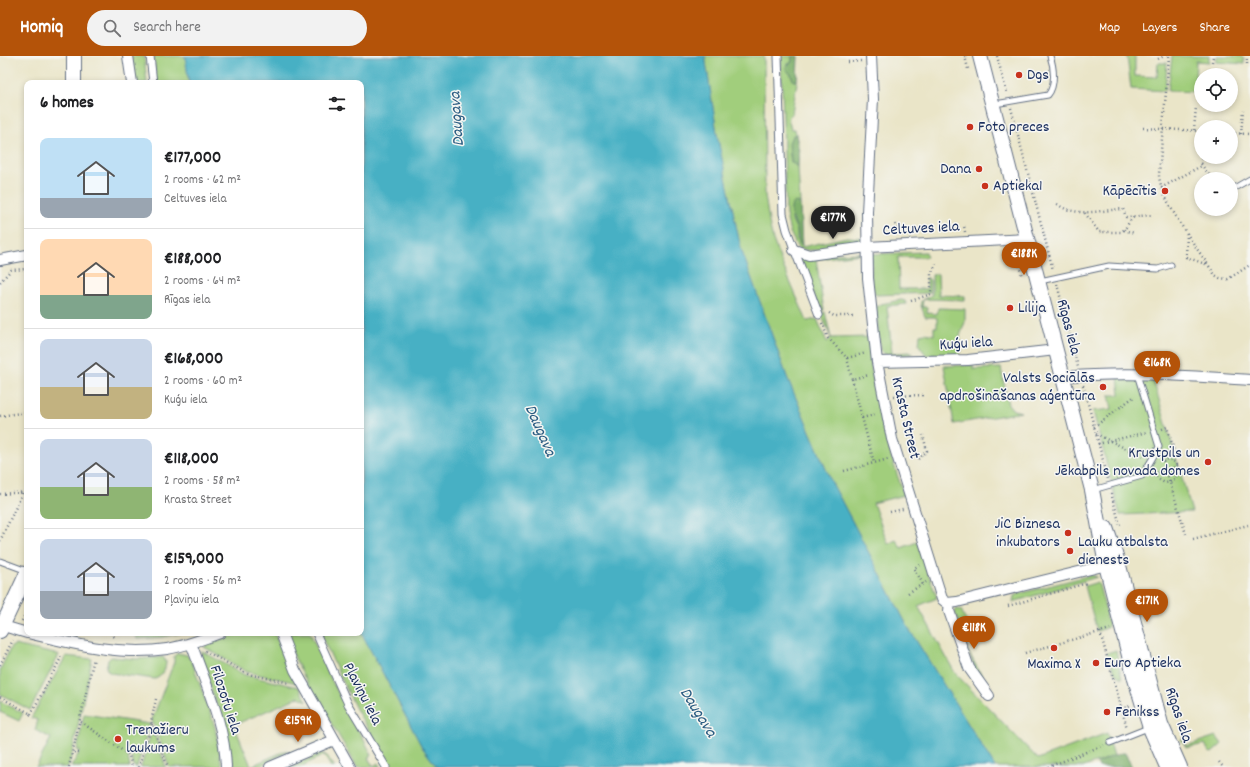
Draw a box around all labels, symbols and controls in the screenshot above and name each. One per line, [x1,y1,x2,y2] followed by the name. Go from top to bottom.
[87,10,367,46] search box
[20,15,63,42] text: Homiq
[101,17,123,39] icon: search
[133,17,201,39] text: Search here
[1099,18,1120,38] text: Map
[1142,18,1177,38] text: Layers
[1199,18,1230,38] text: Share
[1027,64,1049,87] place label: Dgs
[1194,68,1238,216] map controls
[1194,68,1238,112] button: locate
[1014,70,1024,80] marker: Dgs
[444,90,472,147] water label: Daugava
[40,92,94,116] text: 6 homes
[326,93,348,115] icon: filters
[978,116,1050,139] place label: Foto preces
[1194,120,1238,164] button: +
[965,122,975,132] marker: Foto preces
[164,147,221,171] text: €177,000
[72,154,120,202] icon: home
[940,158,971,181] place label: Dana
[974,164,984,174] marker: Dana
[164,171,241,190] text: 2 rooms · 62 m²
[1194,172,1238,216] button: −
[993,175,1043,198] place label: Aptieka1
[1102,180,1157,203] place label: Kāpēcītis
[980,181,990,191] marker: Aptieka1
[1160,186,1170,196] marker: Kāpēcītis
[164,190,227,209] text: Celtuves iela
[805,206,861,240] pin: €177K
[820,209,846,228] text: €177K
[882,215,961,242] street label: Celtuves iela
[996,242,1052,276] pin: €188K
[1011,245,1037,264] text: €188K
[164,248,222,272] text: €188,000
[72,255,120,303] icon: home
[164,272,241,291] text: 2 rooms · 64 m²
[164,291,210,310] text: Rīgas iela
[1018,297,1046,320] place label: Lilija
[1050,297,1087,358] street label: Rīgas iela
[1005,303,1015,313] marker: Lilija
[939,331,994,357] street label: Kuģu iela
[164,348,223,372] text: €168,000
[1129,351,1185,385] pin: €168K
[1143,354,1171,373] text: €168K
[72,355,120,403] icon: home
[939,367,1095,408] place label: Valsts Sociālās apdrošināšanas aģentūra
[164,372,242,391] text: 2 rooms · 60 m²
[884,375,926,461] street label: Krasta Street
[1098,382,1108,392] marker: Valsts Sociālās apdrošināšanas aģentūra
[164,391,207,410] text: Kuģu iela
[517,401,561,462] water label: Daugava
[1055,442,1200,483] place label: Krustpils un Jēkabpils novada domes
[164,448,219,472] text: €118,000
[72,455,120,503] icon: home
[1203,457,1213,467] marker: Krustpils un Jēkabpils novada domes
[164,472,240,491] text: 2 rooms · 58 m²
[164,491,232,510] text: Krasta Street
[994,513,1060,554] place label: JiC Biznesa inkubators
[1063,528,1073,538] marker: JiC Biznesa inkubators
[1078,531,1168,572] place label: Lauku atbalsta dienests
[1065,546,1075,556] marker: Lauku atbalsta dienests
[164,548,224,572] text: €159,000
[72,555,120,603] icon: home
[164,572,241,591] text: 2 rooms · 56 m²
[1119,589,1175,623] pin: €171K
[164,591,219,610] text: Pļaviņu iela
[1135,592,1159,611] text: €171K
[946,616,1002,650] pin: €118K
[962,619,986,638] text: €118K
[1049,643,1059,653] marker: Maxima X
[1104,652,1181,675] place label: Euro Aptieka
[1027,653,1081,676] place label: Maxima X
[1091,658,1101,668] marker: Euro Aptieka
[336,659,388,730] street label: Pļaviņu iela
[203,662,247,738] street label: Filozofu iela
[672,684,722,743] water label: Daugava
[1158,684,1198,746] street label: Rīgas iela
[1115,701,1160,724] place label: Fenikss
[1102,707,1112,717] marker: Fenikss
[270,709,326,743] pin: €159K
[284,712,312,731] text: €159K
[126,719,189,760] place label: Trenažieru laukums
[113,734,123,744] marker: Trenažieru laukums

